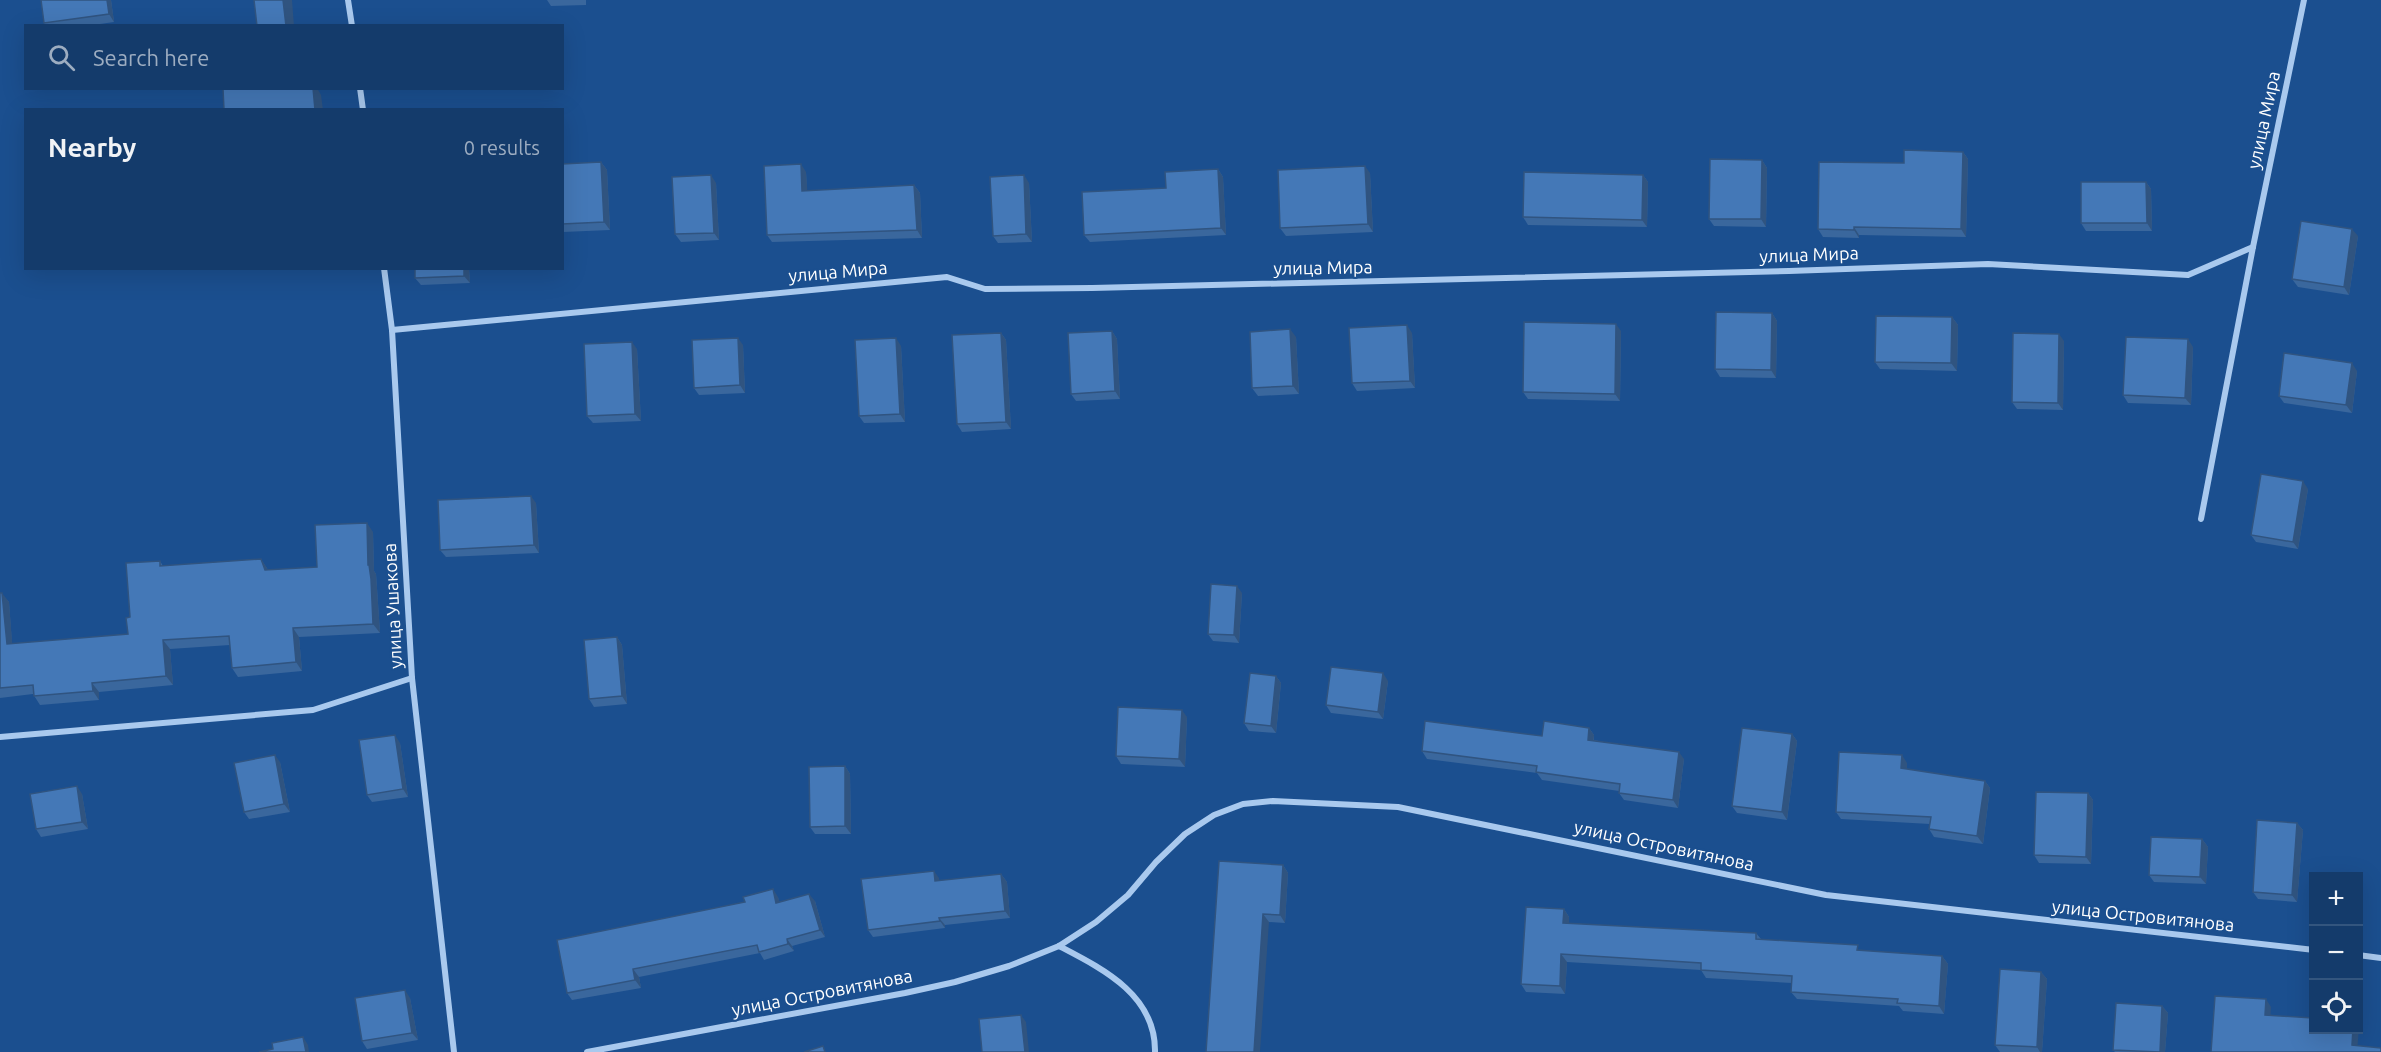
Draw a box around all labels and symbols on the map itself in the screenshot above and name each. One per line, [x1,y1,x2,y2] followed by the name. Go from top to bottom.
[2243,69,2283,171] street label: улица Мира
[1759,242,1859,266] street label: улица Мира
[1273,256,1373,278] street label: улица Мира
[787,257,888,285] street label: улица Мира
[379,543,405,669] street label: улица Ушакова
[1572,816,1756,874] street label: улица Островитянова
[2051,895,2235,935] street label: улица Островитянова
[730,965,914,1019] street label: улица Островитянова

